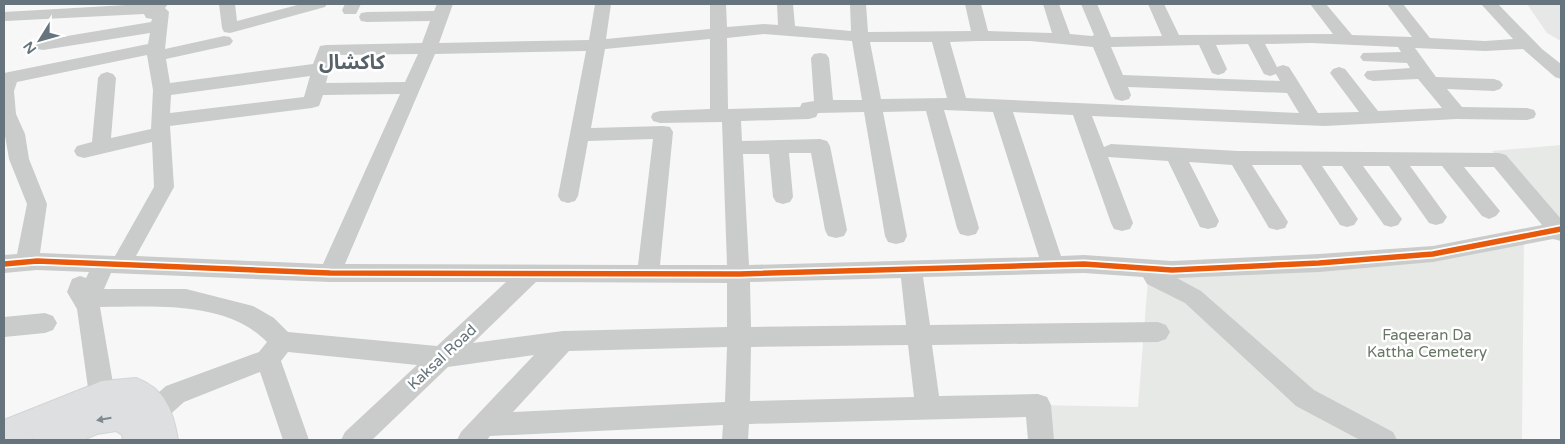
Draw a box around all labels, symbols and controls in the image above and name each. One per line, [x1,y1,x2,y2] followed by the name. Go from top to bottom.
[15,15,65,65] north arrow
[20,38,40,57] text: N
[319,51,386,75] district label: کاکشال
[404,321,480,393] street label: Kaksal Road
[1367,326,1487,361] park label: Faqeeran Da Kattha Cemetery
[96,415,112,423] one-way arrow

